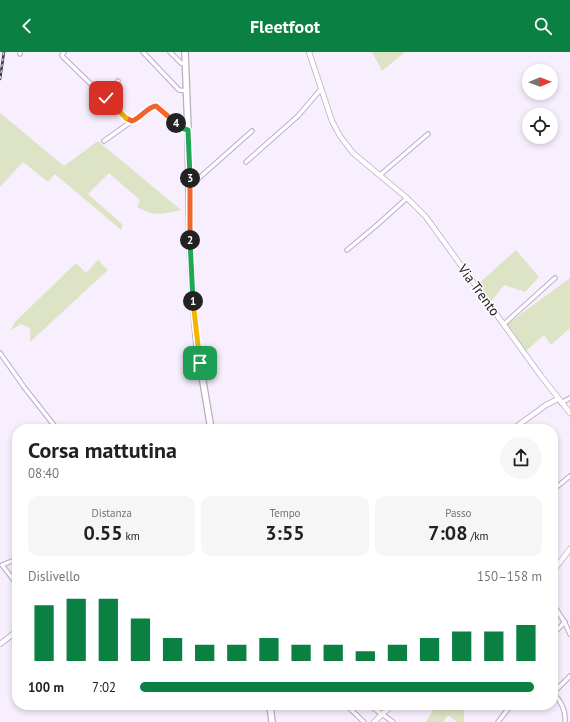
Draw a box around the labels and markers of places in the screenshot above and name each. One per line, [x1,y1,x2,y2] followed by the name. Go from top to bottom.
[89,81,123,115] pin
[166,113,186,133] pin: 4
[180,168,200,188] pin: 3
[180,230,200,250] pin: 2
[183,291,203,311] pin: 1
[183,346,217,380] pin

